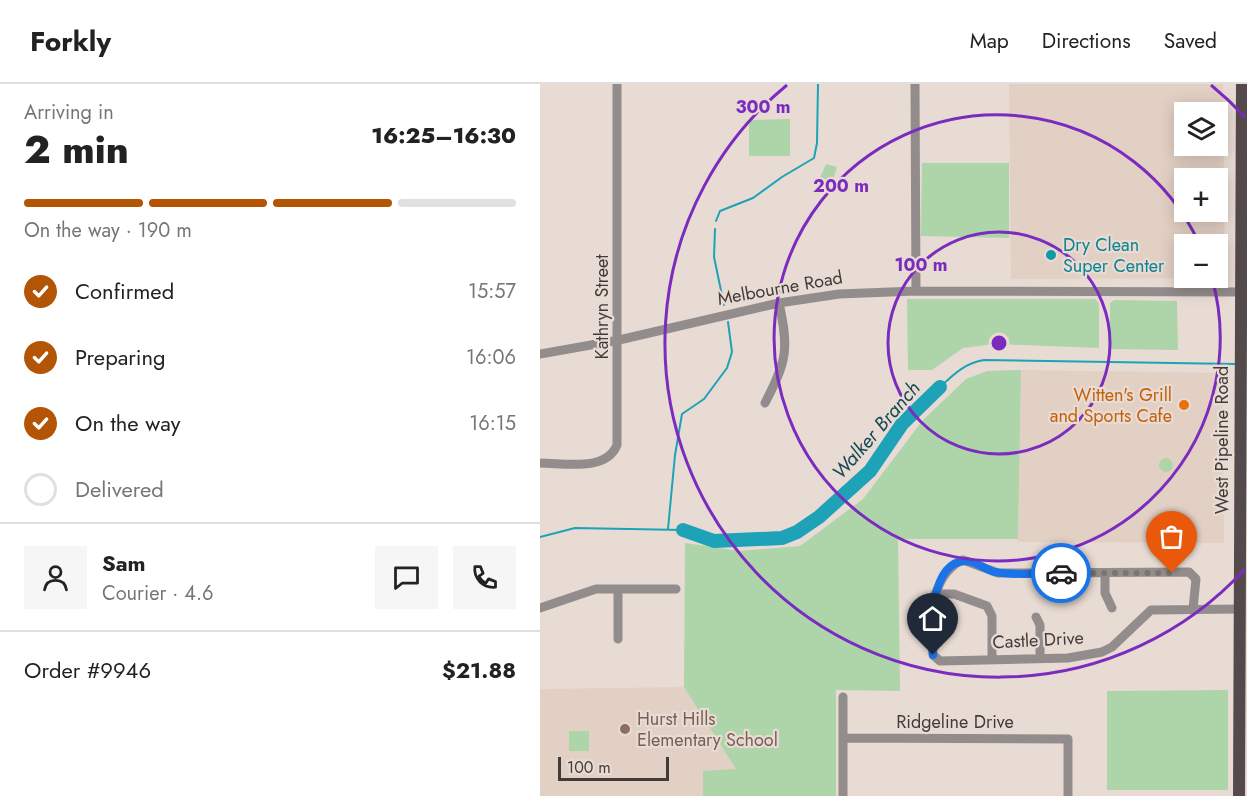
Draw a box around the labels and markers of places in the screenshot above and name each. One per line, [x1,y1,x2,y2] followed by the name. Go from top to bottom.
[1063,232,1165,279] place label: Dry Clean Super Center
[1044,248,1058,262] marker: Dry Clean Super Center
[989,333,1009,353] centre of rings
[1050,382,1172,429] place label: Witten's Grill and Sports Cafe
[1177,398,1191,412] marker: Witten's Grill and Sports Cafe
[1146,511,1197,573] pin
[907,593,958,655] pin
[637,706,778,753] place label: Hurst Hills Elementary School
[618,722,632,736] marker: Hurst Hills Elementary School

